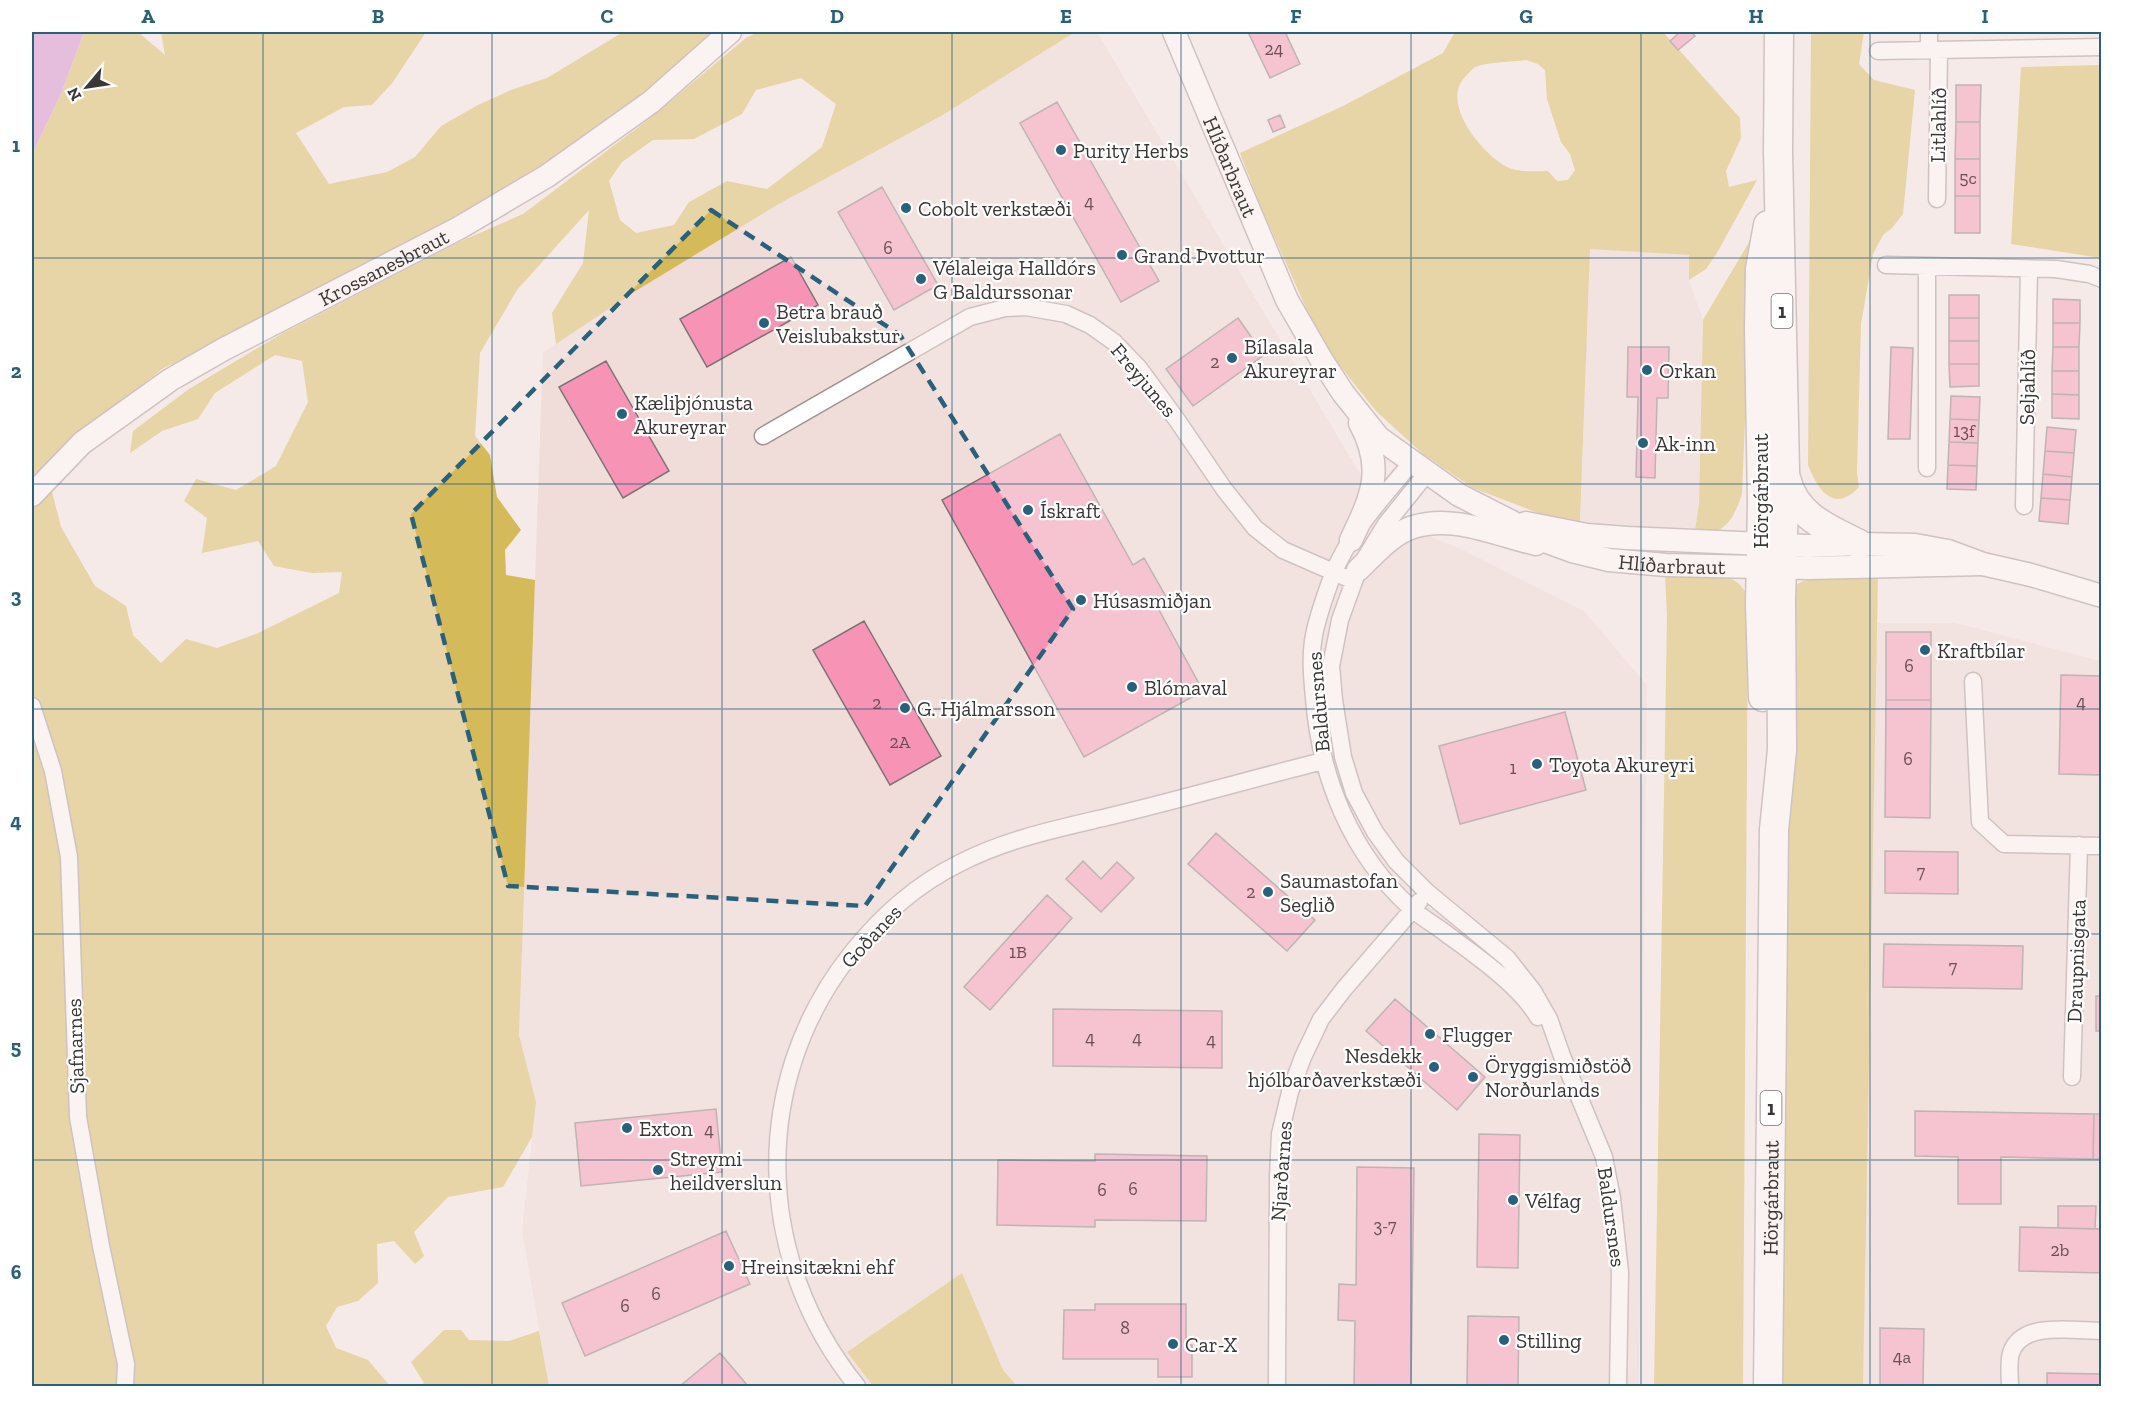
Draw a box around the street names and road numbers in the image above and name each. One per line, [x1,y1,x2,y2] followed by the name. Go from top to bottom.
[1925,87,1951,163] street label: Litlahlíð
[1198,112,1263,221] street label: Hlíðarbraut
[314,223,453,311] street label: Krossanesbraut
[1772,294,1792,328] road number: 1
[1105,338,1182,423] street label: Freyjunes
[2014,349,2041,425] street label: Seljahlíð
[1748,433,1773,549] street label: Hörgárbraut
[1617,548,1726,579] street label: Hlíðarbraut
[1301,651,1335,753] street label: Baldursnes
[835,899,907,973] street label: Goðanes
[2061,899,2091,1023] street label: Draupnisgata
[61,998,90,1094] street label: Sjafnarnes
[1760,1091,1782,1125] road number: 1
[1265,1120,1298,1222] street label: Njarðarnes
[1757,1140,1783,1256] street label: Hörgárbraut
[1593,1165,1631,1269] street label: Baldursnes

